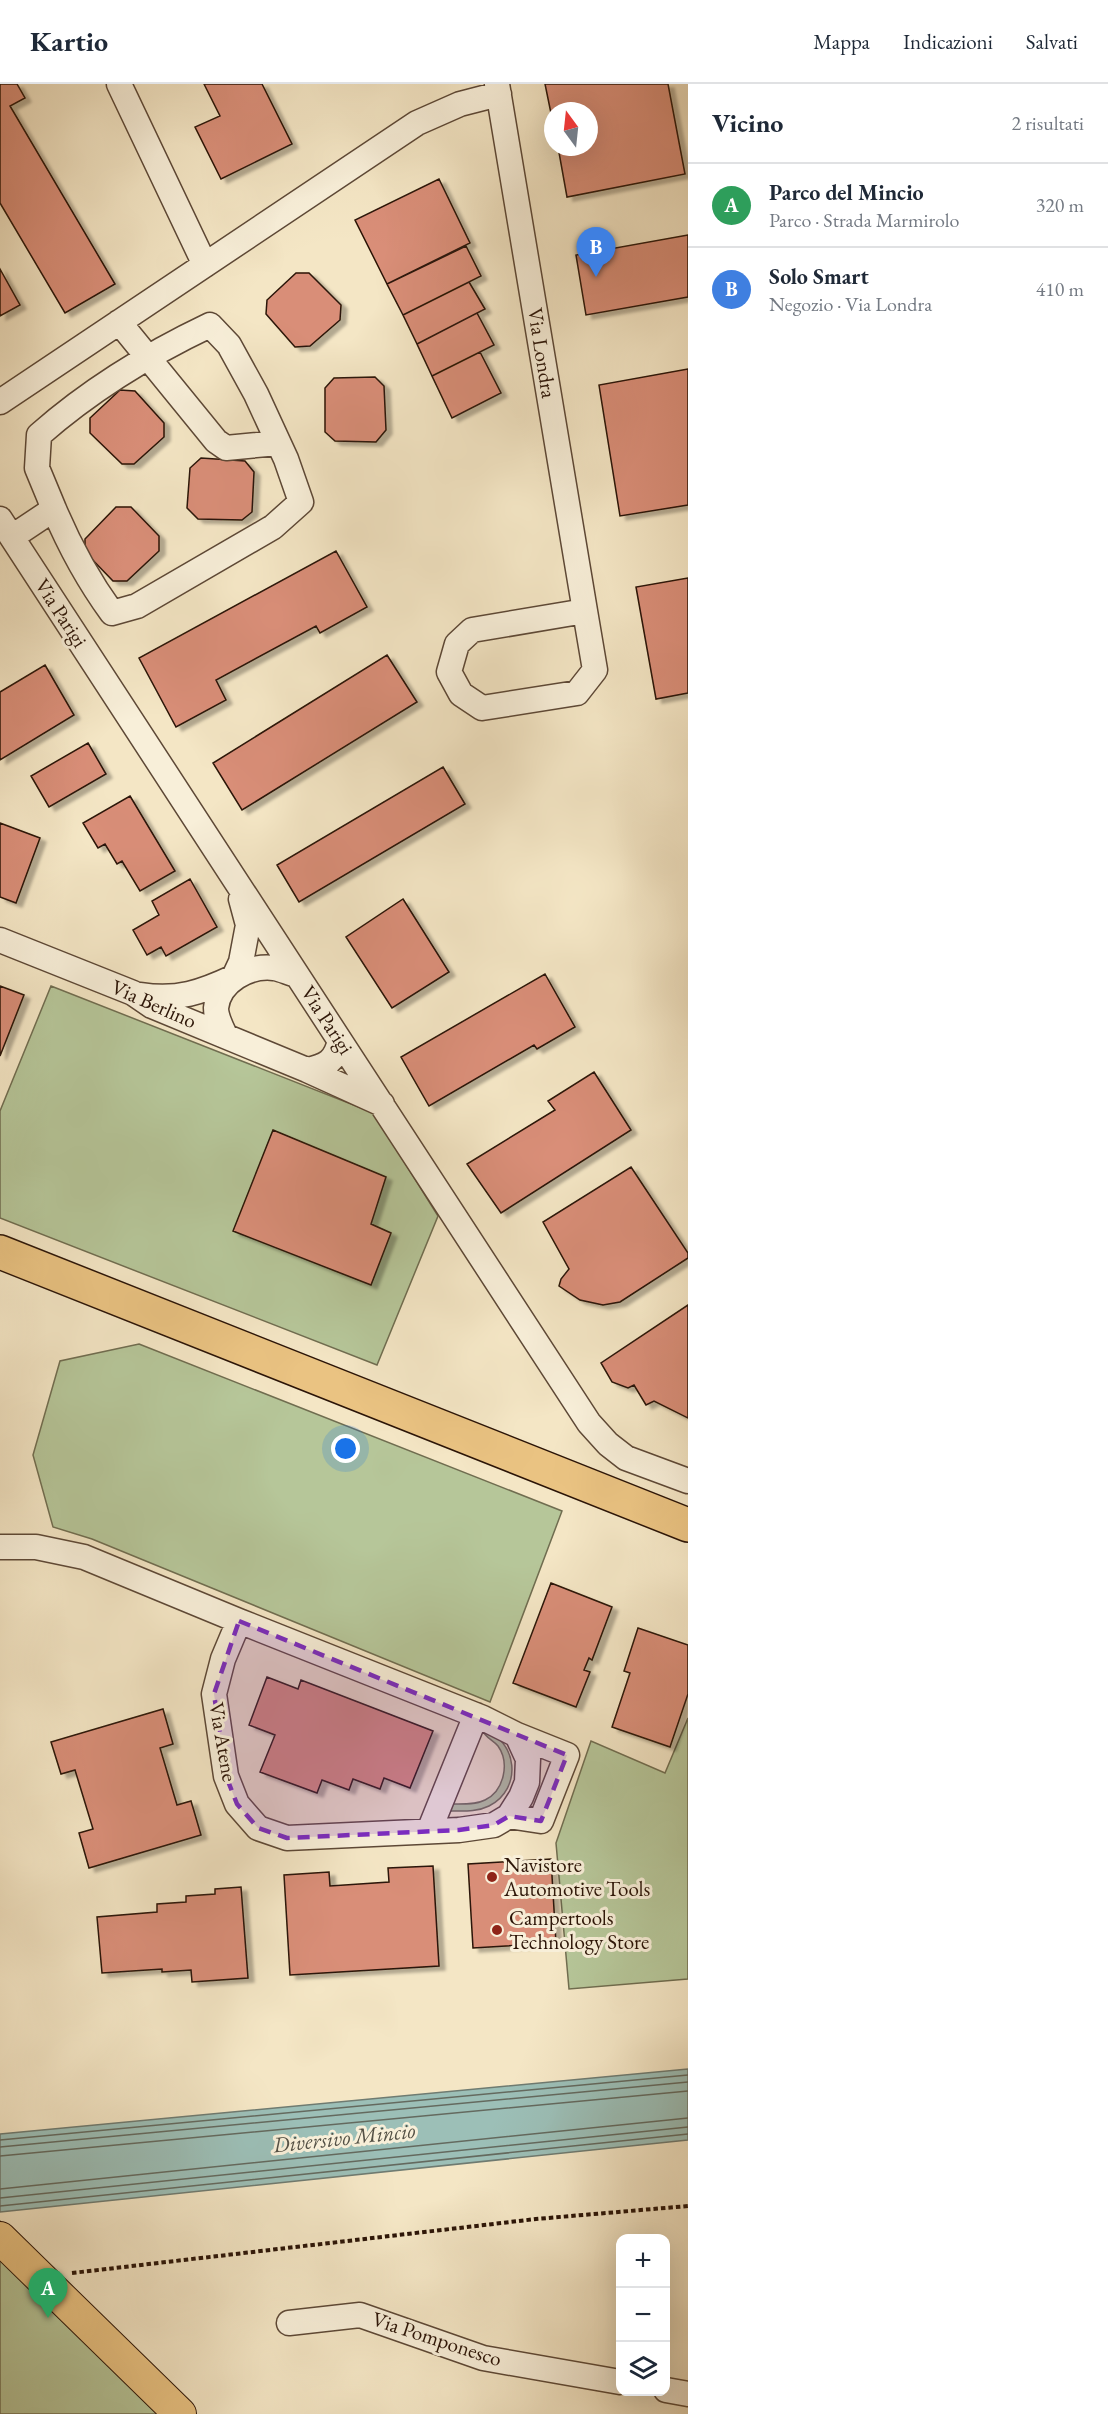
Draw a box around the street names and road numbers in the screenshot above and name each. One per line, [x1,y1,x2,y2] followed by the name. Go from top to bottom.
[522,306,563,401] street label: Via Londra
[29,573,94,652] street label: Via Parigi
[107,973,201,1034] street label: Via Berlino
[295,980,360,1059] street label: Via Parigi
[203,1700,244,1784] street label: Via Atene
[369,2305,505,2372] street label: Via Pomponesco

